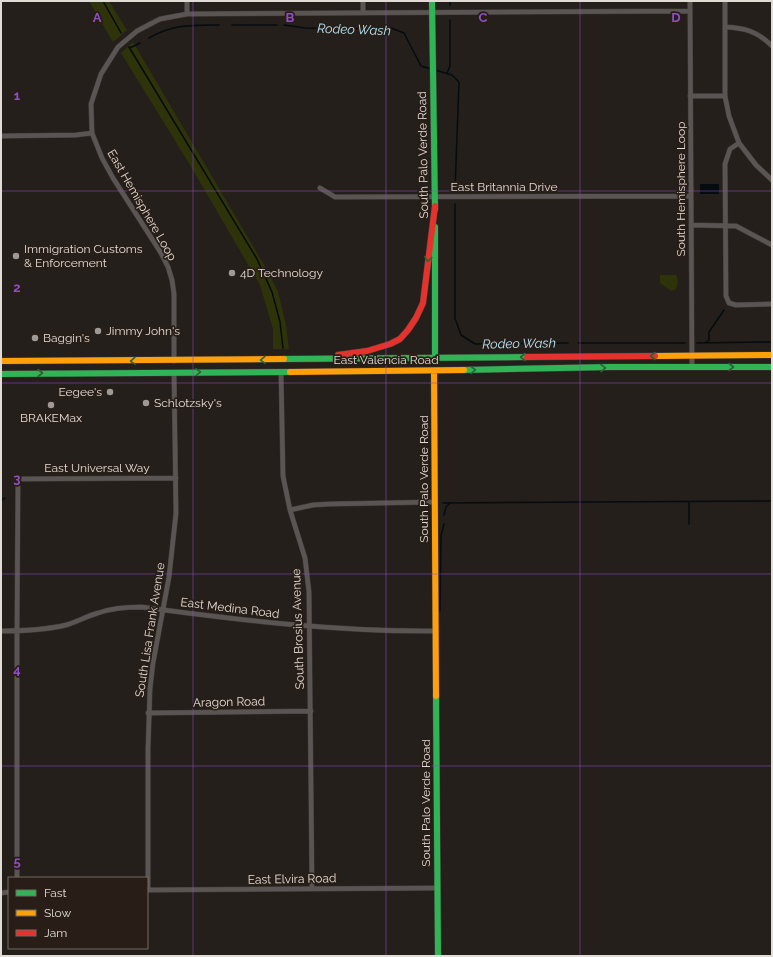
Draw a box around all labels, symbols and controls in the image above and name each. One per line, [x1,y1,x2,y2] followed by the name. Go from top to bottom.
[93,10,102,25] text: A
[286,10,295,25] text: B
[479,10,488,25] text: C
[671,10,681,25] text: D
[317,21,391,38] water label: Rodeo Wash
[14,88,21,103] text: 1
[415,91,431,219] street label: South Palo Verde Road
[674,122,688,256] street label: South Hemisphere Loop
[104,147,180,263] street label: East Hemisphere Loop
[451,180,557,194] street label: East Britannia Drive
[24,242,143,270] place label: Immigration Customs & Enforcement
[11,251,21,261] marker: Immigration Customs & Enforcement
[424,256,433,262] one-way arrow
[240,266,323,280] place label: 4D Technology
[227,268,237,278] marker: 4D Technology
[13,280,21,295] text: 2
[106,324,180,338] place label: Jimmy John's
[93,326,103,336] marker: Jimmy John's
[43,331,90,345] place label: Baggin's
[30,333,40,343] marker: Baggin's
[482,335,556,352] water label: Rodeo Wash
[650,352,656,360] one-way arrow
[333,353,439,367] street label: East Valencia Road
[520,353,526,361] one-way arrow
[260,356,266,364] one-way arrow
[130,357,136,365] one-way arrow
[600,363,606,372] one-way arrow
[728,363,734,371] one-way arrow
[470,366,476,374] one-way arrow
[195,368,201,376] one-way arrow
[37,369,43,377] one-way arrow
[58,385,102,399] place label: Eegee's
[105,387,115,397] marker: Eegee's
[154,396,222,410] place label: Schlotzsky's
[141,398,151,408] marker: Schlotzsky's
[46,400,56,410] marker: BRAKEMax
[20,411,82,425] place label: BRAKEMax
[417,415,431,543] street label: South Palo Verde Road
[44,461,150,475] street label: East Universal Way
[13,471,21,486] text: 3
[132,562,168,698] street label: South Lisa Frank Avenue
[289,568,307,690] street label: South Brosius Avenue
[180,595,280,621] street label: East Medina Road
[13,662,21,677] text: 4
[193,694,265,710] street label: Aragon Road
[419,739,433,867] street label: South Palo Verde Road
[13,854,21,869] text: 5
[248,871,336,887] street label: East Elvira Road
[8,877,148,949] legend
[44,886,67,900] text: Fast
[44,906,71,920] text: Slow
[44,926,67,940] text: Jam

